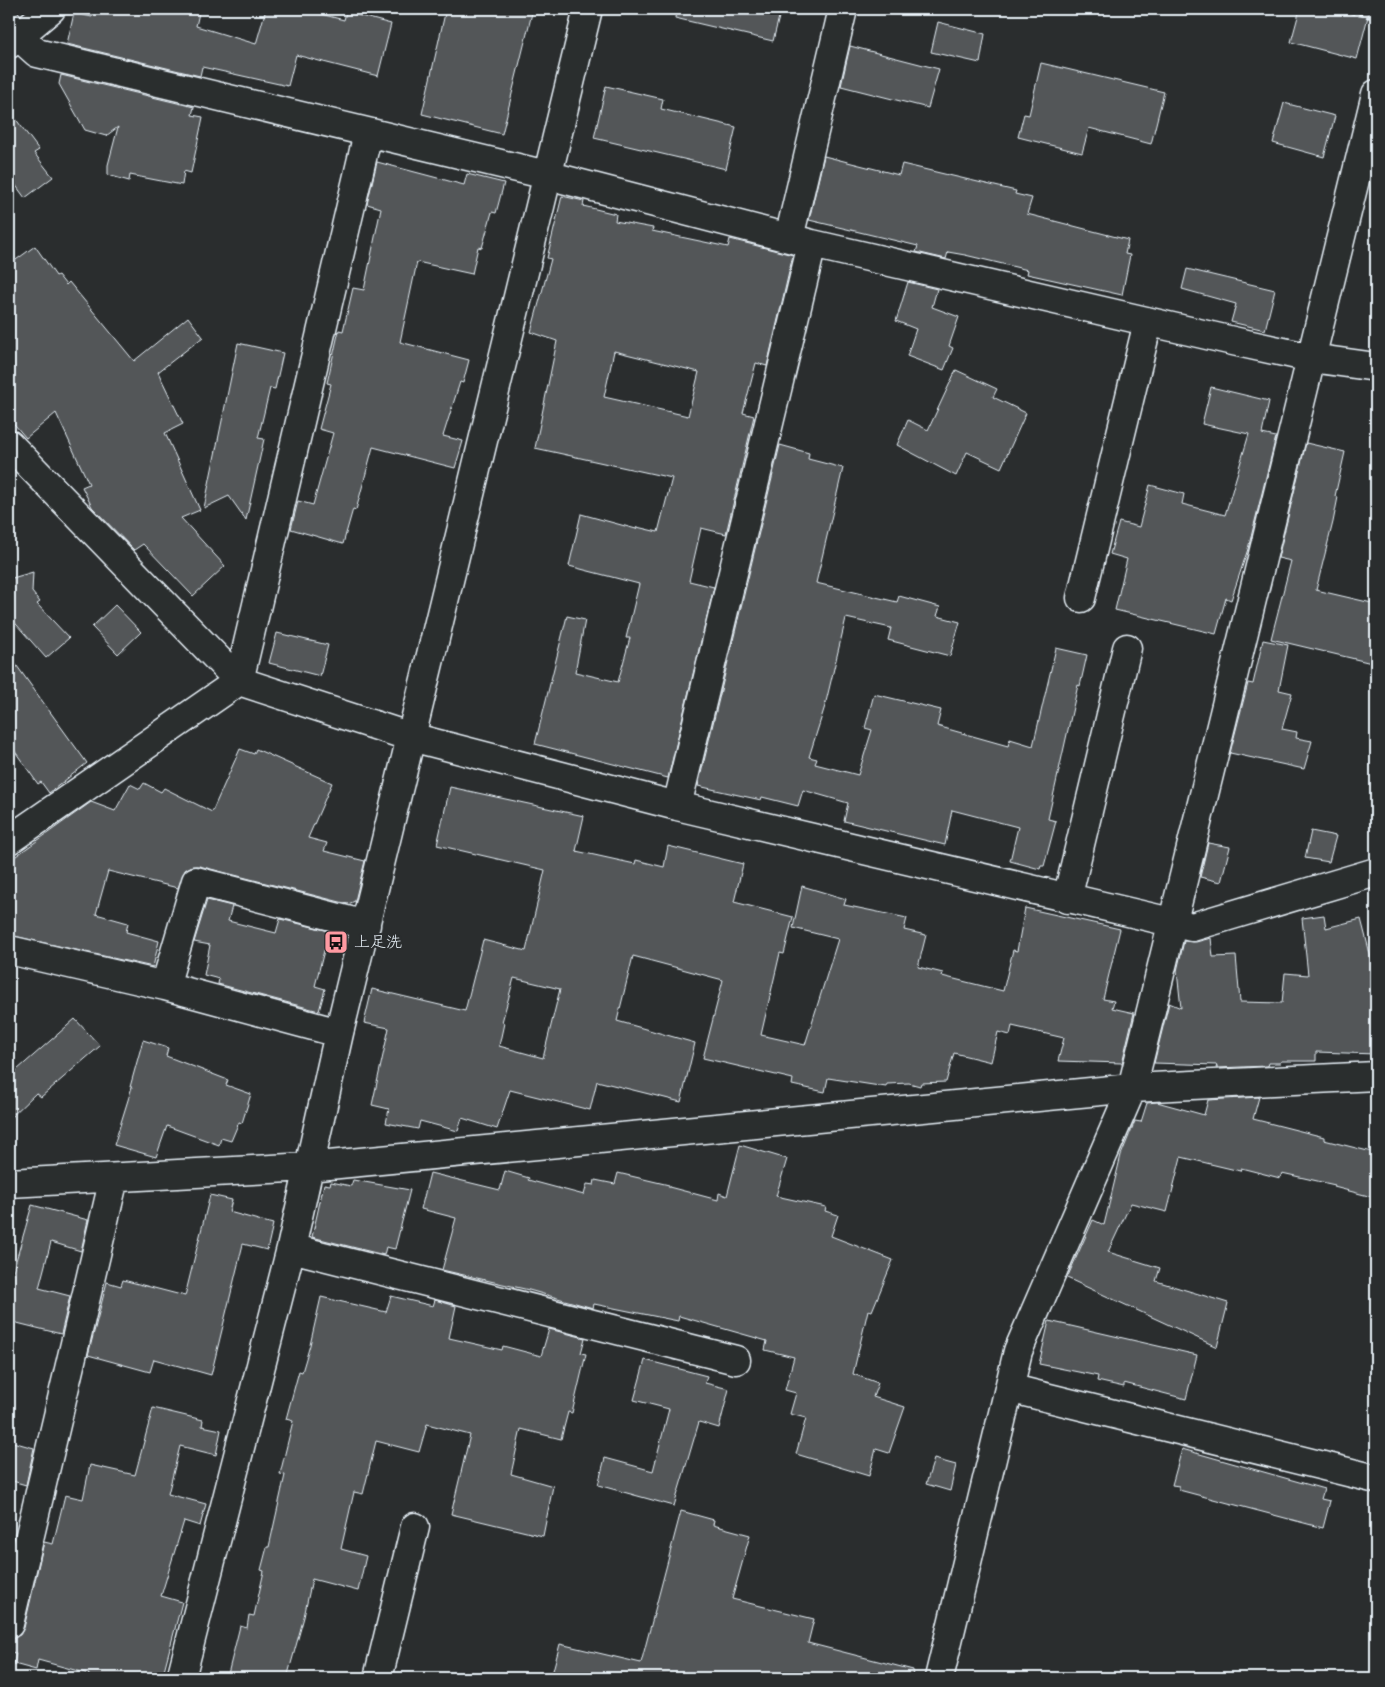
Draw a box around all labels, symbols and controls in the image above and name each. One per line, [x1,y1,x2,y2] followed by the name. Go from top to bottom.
[323,929,349,955] bus stop icon: 上足洗
[354,933,402,952] place label: 上足洗

